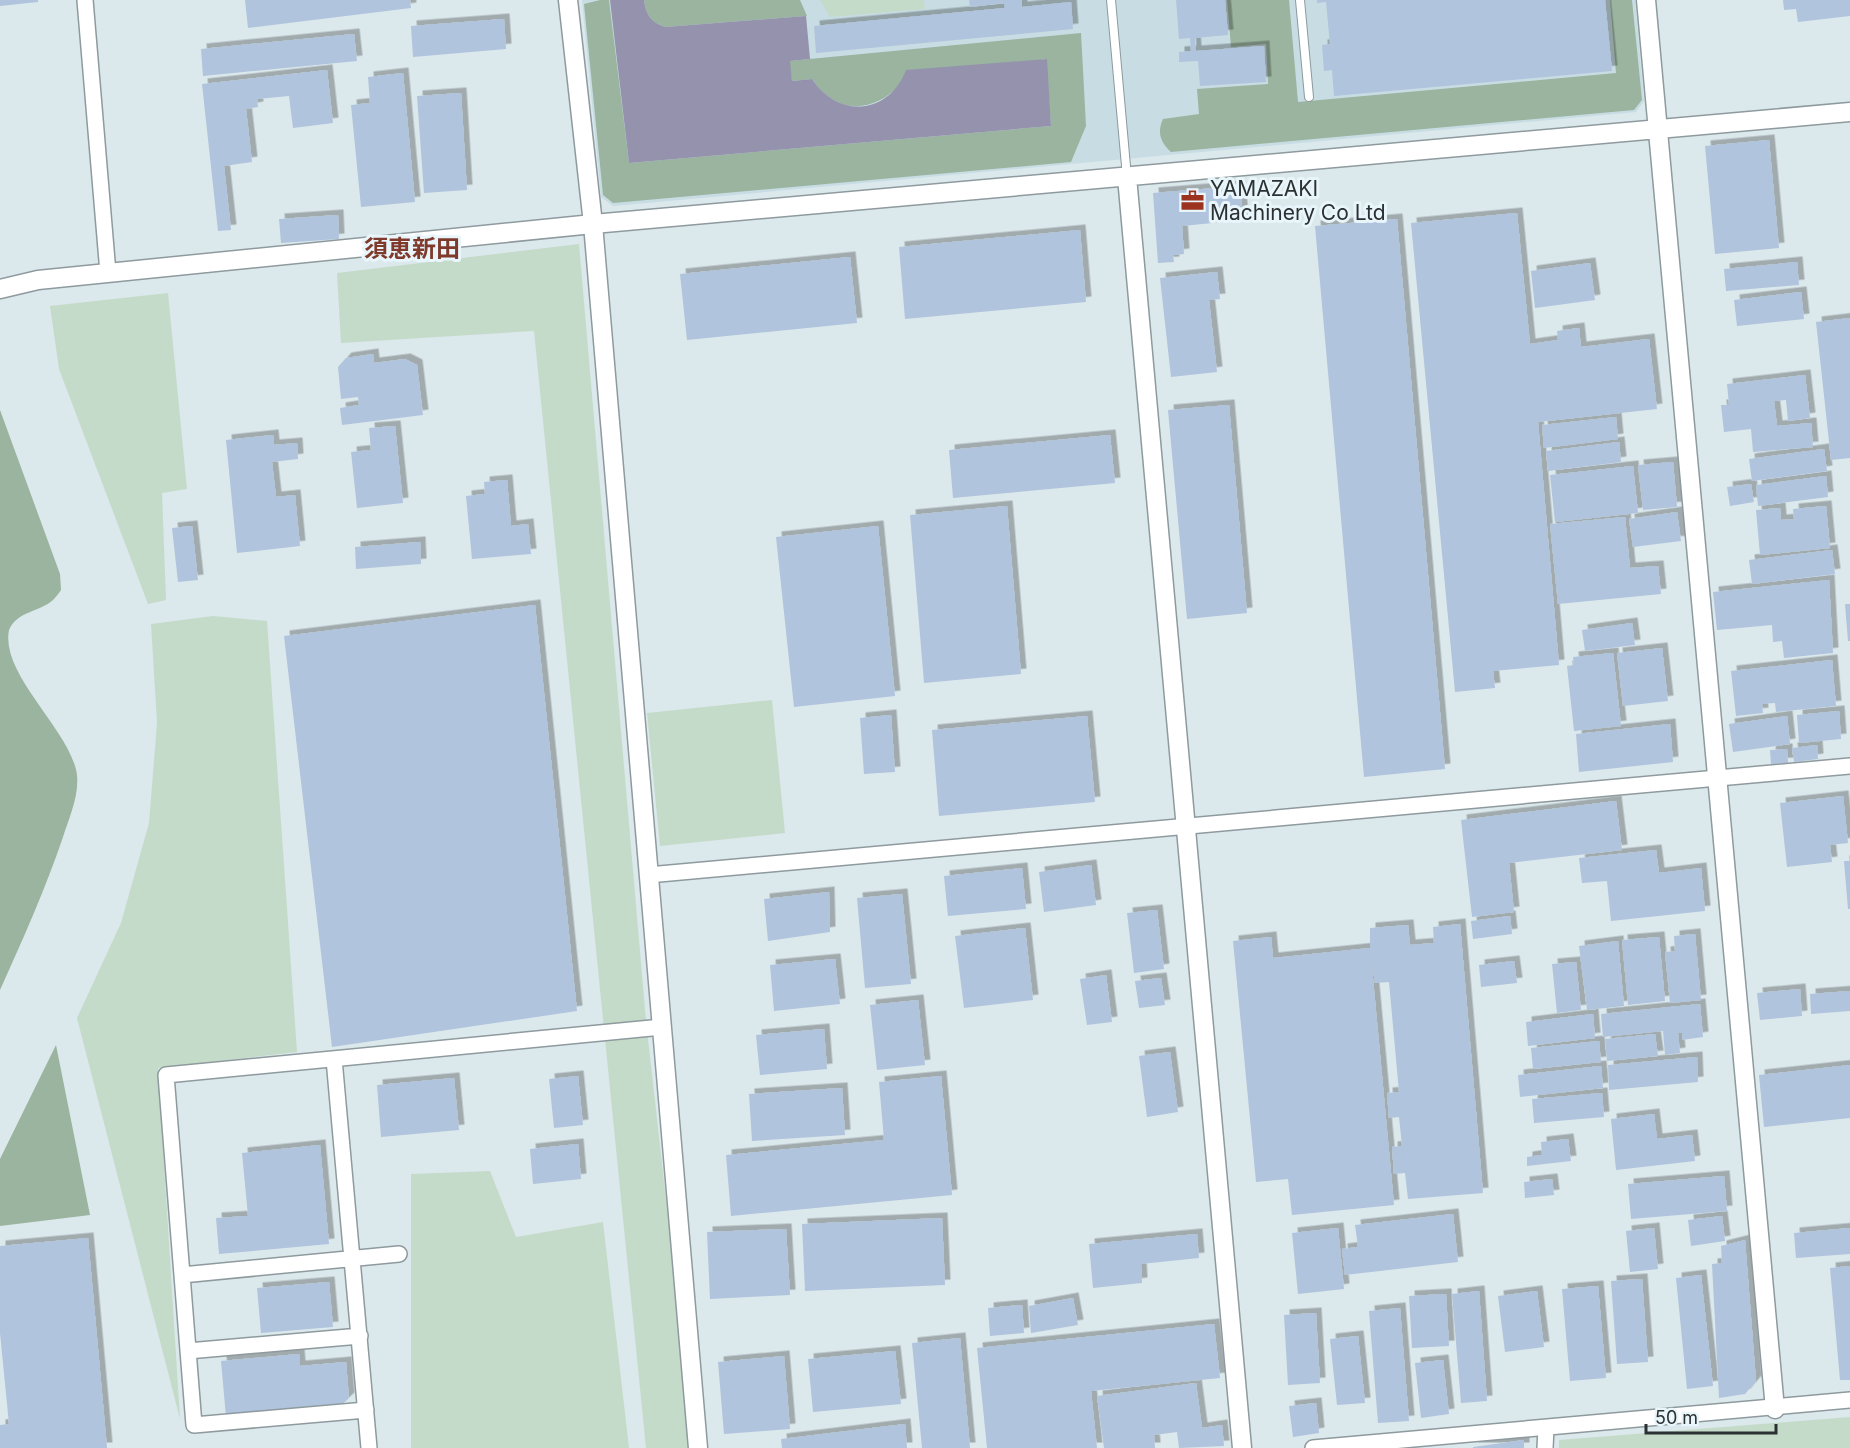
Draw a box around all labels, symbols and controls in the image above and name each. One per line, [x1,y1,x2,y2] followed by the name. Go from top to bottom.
[1210,176,1386,225] place label: YAMAZAKI Machinery Co Ltd
[1179,187,1205,213] office icon: YAMAZAKI Machinery Co Ltd
[364,234,460,263] district label: 須恵新田
[1646,1397,1776,1435] scale bar
[1655,1407,1698,1428] text: 50 m

